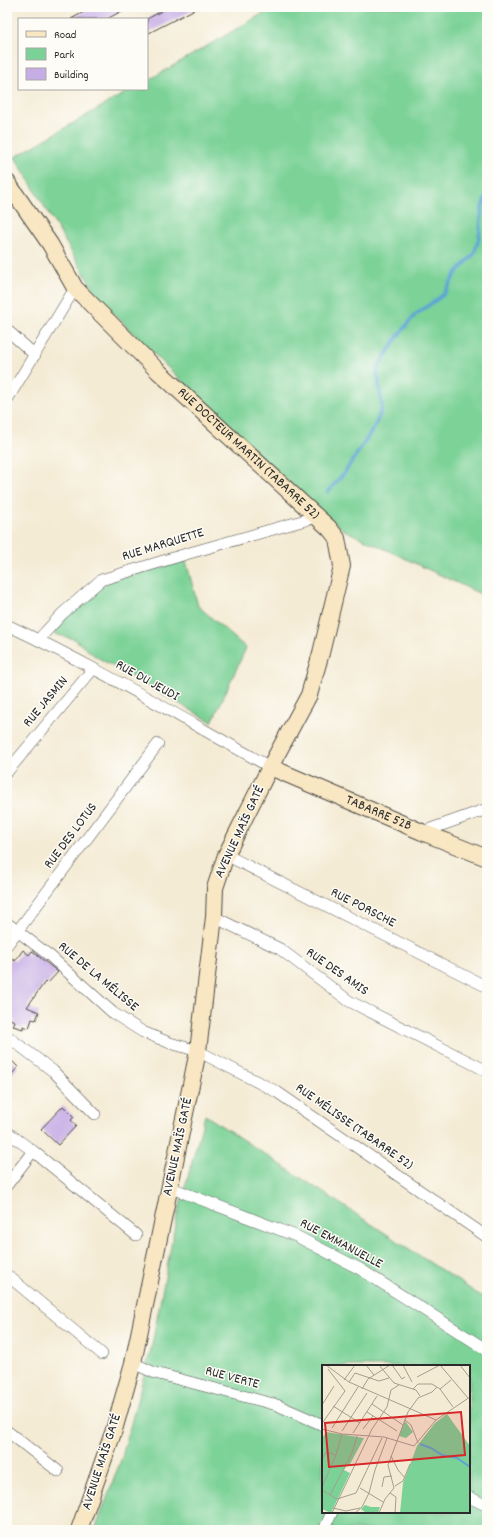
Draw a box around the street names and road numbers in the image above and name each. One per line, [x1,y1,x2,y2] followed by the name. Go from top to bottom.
[173,383,324,525] street label: RUE DOCTEUR MARTIN (TABARRE 52)
[120,523,207,567] street label: RUE MARQUETTE
[112,655,183,707] street label: RUE DU JEUDI
[19,672,73,732] street label: RUE JASMIN
[210,782,270,881] street label: AVENUE MAÏS GATÉ
[342,790,415,837] street label: TABARRE 52B
[39,799,103,873] street label: RUE DES LOTUS
[327,883,400,933] street label: RUE PORSCHE
[53,937,143,1017] street label: RUE DE LA MÉLISSE
[302,943,372,1001] street label: RUE DES AMIS
[291,1079,417,1176] street label: RUE MÉLISSE (TABARRE 52)
[158,1095,198,1198] street label: AVENUE MAÏS GATÉ
[296,1214,387,1275] street label: RUE EMMANUELLE
[203,1361,262,1395] street label: RUE VERTE
[77,1411,127,1513] street label: AVENUE MAÏS GATÉ

